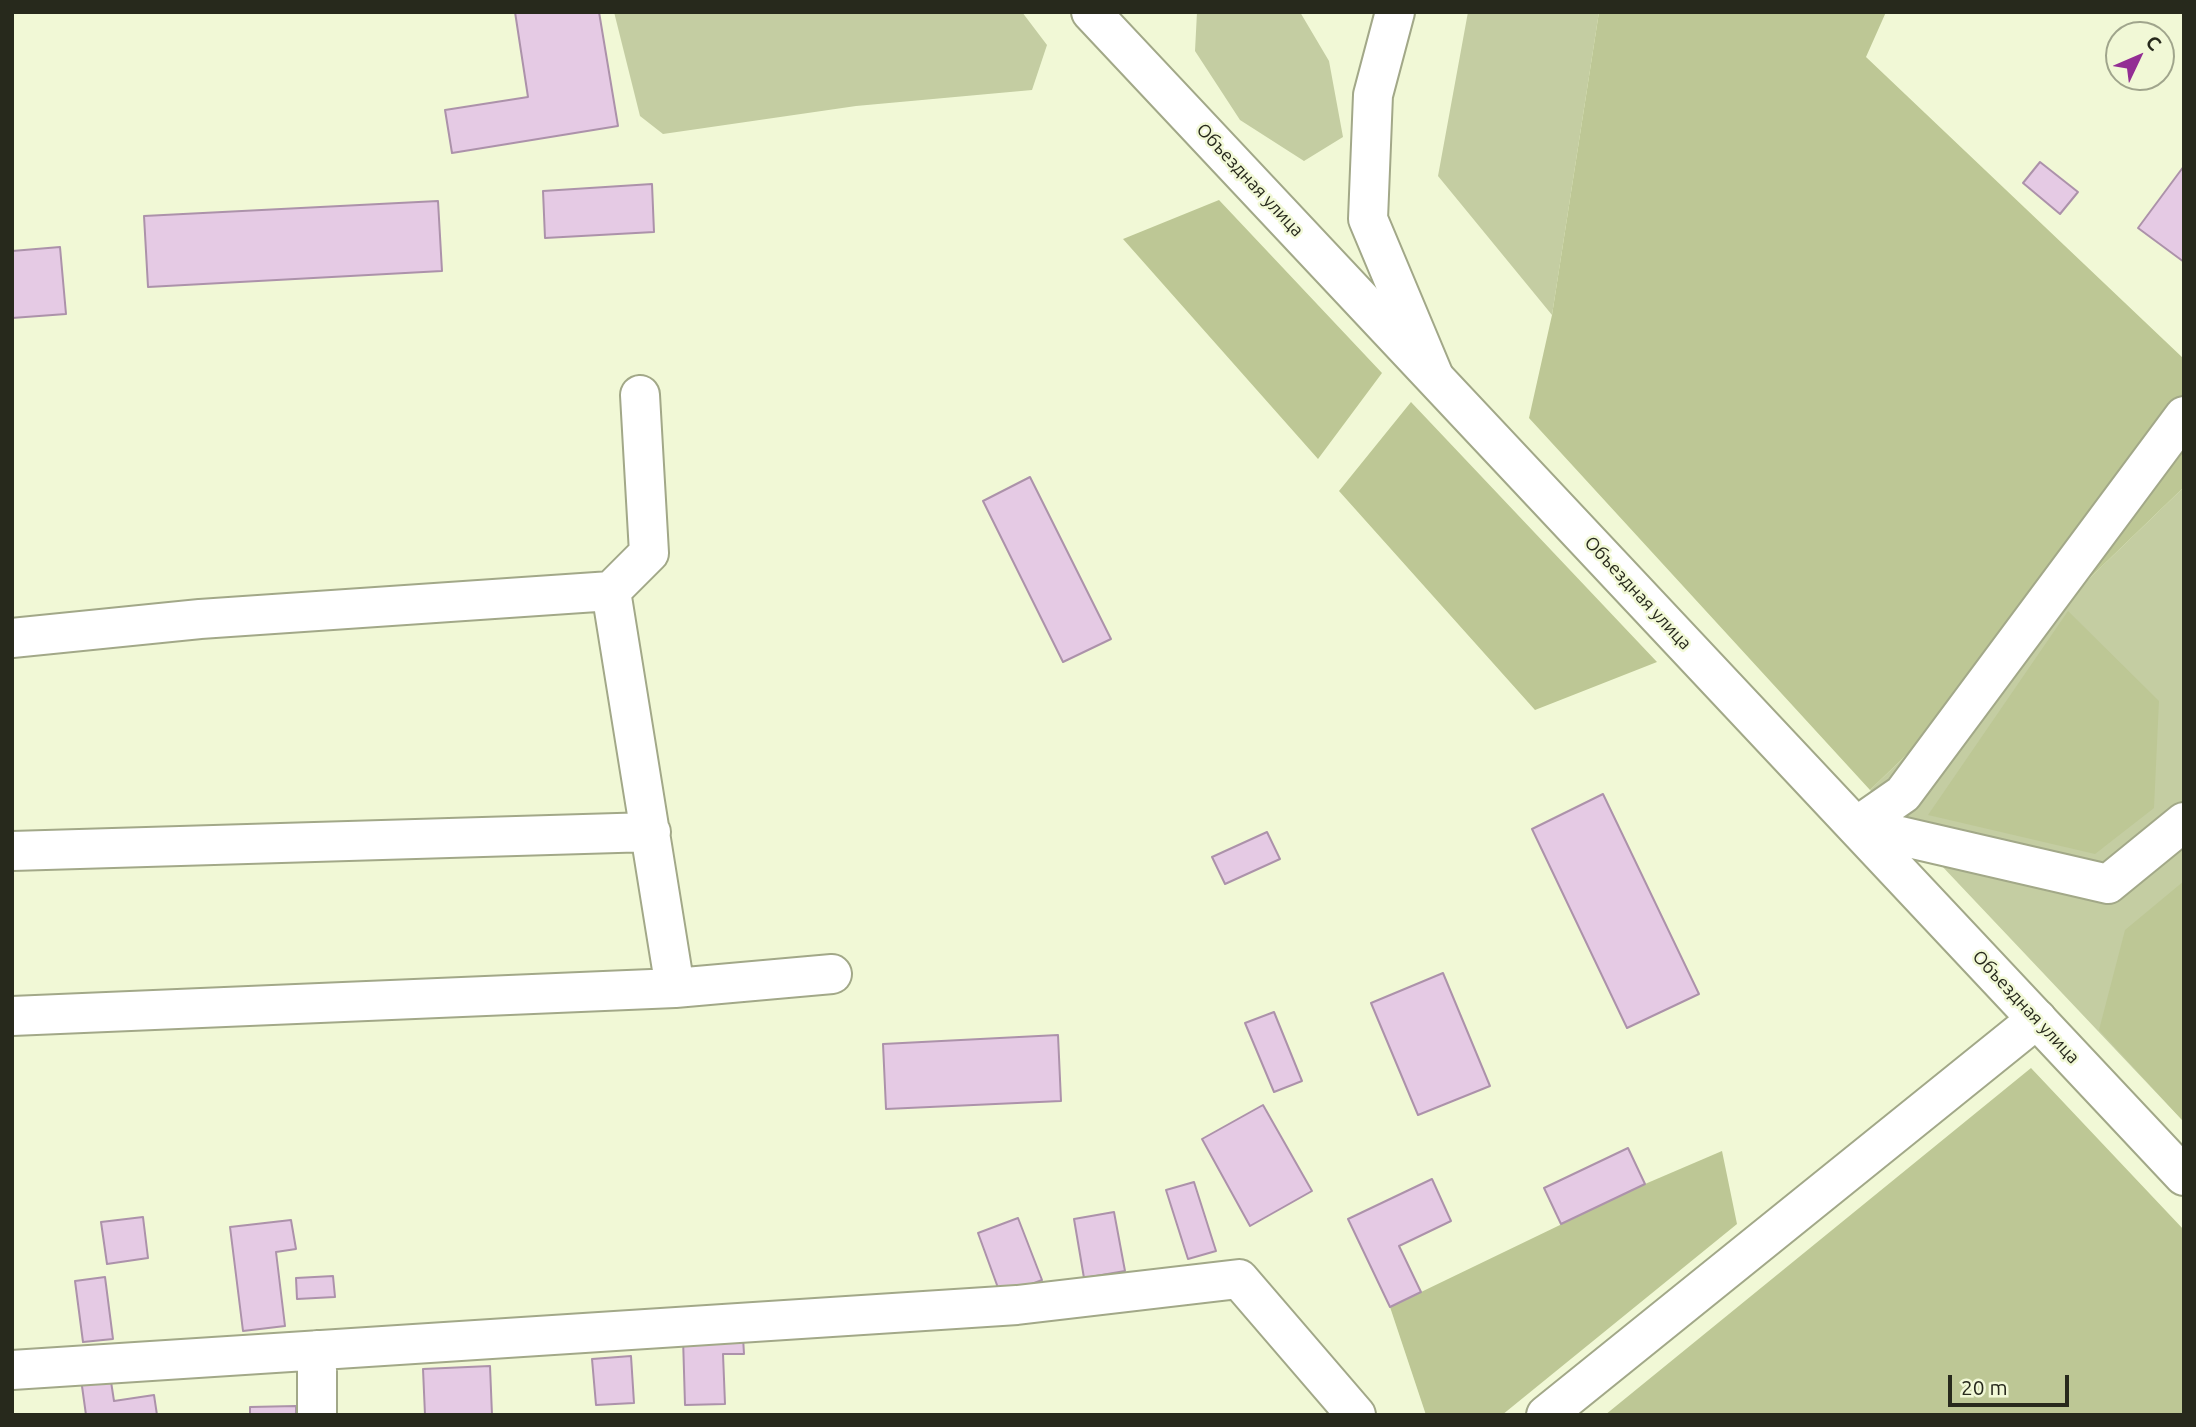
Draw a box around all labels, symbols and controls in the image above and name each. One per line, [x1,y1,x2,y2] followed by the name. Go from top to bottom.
[2105,21,2175,91] north arrow
[2142,31,2166,55] text: С
[1192,119,1308,241] street label: Объездная улица
[1580,532,1696,654] street label: Объездная улица
[1968,946,2084,1068] street label: Объездная улица
[1951,1360,2072,1404] scale bar
[1961,1375,2008,1399] text: 20 m

